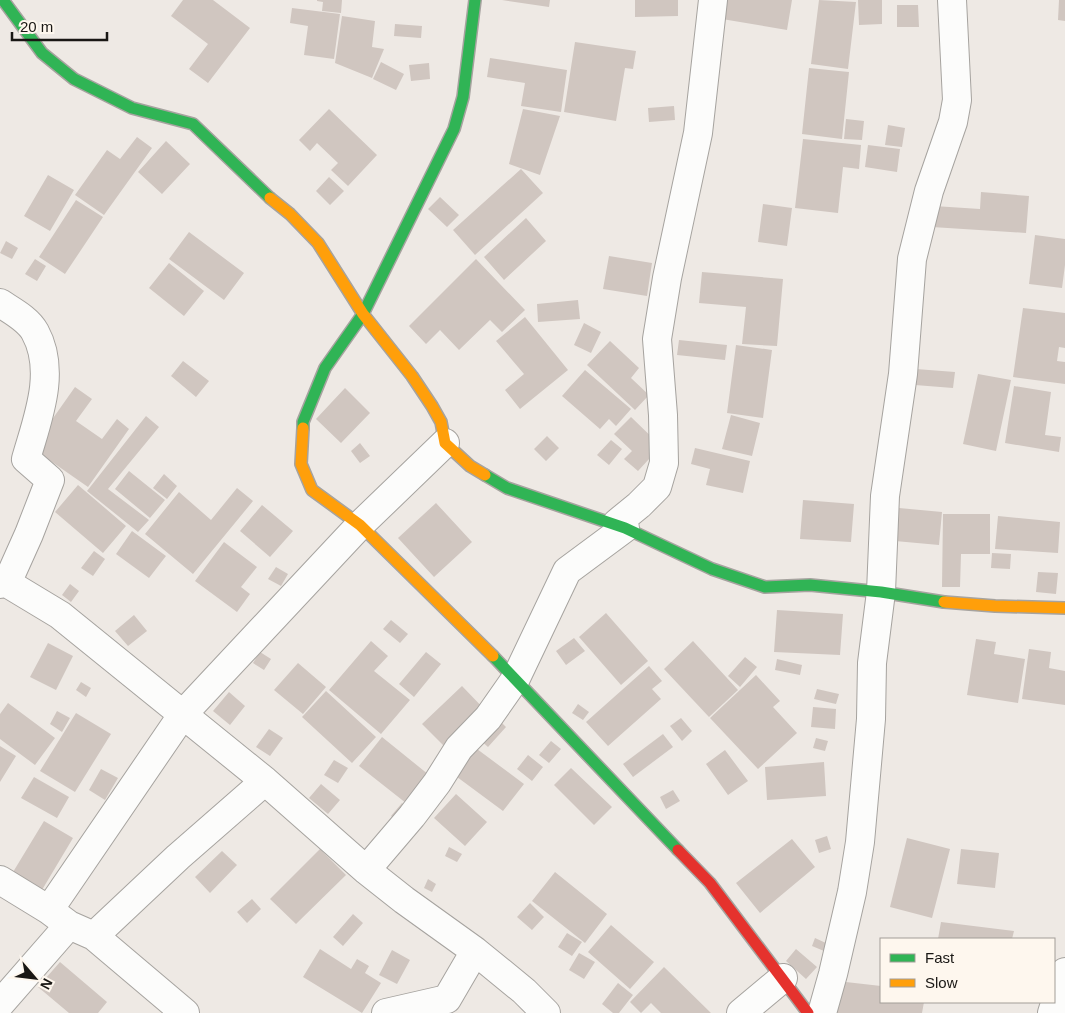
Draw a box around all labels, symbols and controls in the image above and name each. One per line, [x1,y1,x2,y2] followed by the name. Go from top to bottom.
[12,10,108,42] scale bar
[20,18,53,35] text: 20 m
[880,938,1055,1003] legend
[925,949,955,966] text: Fast
[10,953,60,1003] north arrow
[925,974,958,991] text: Slow
[37,976,56,992] text: N

